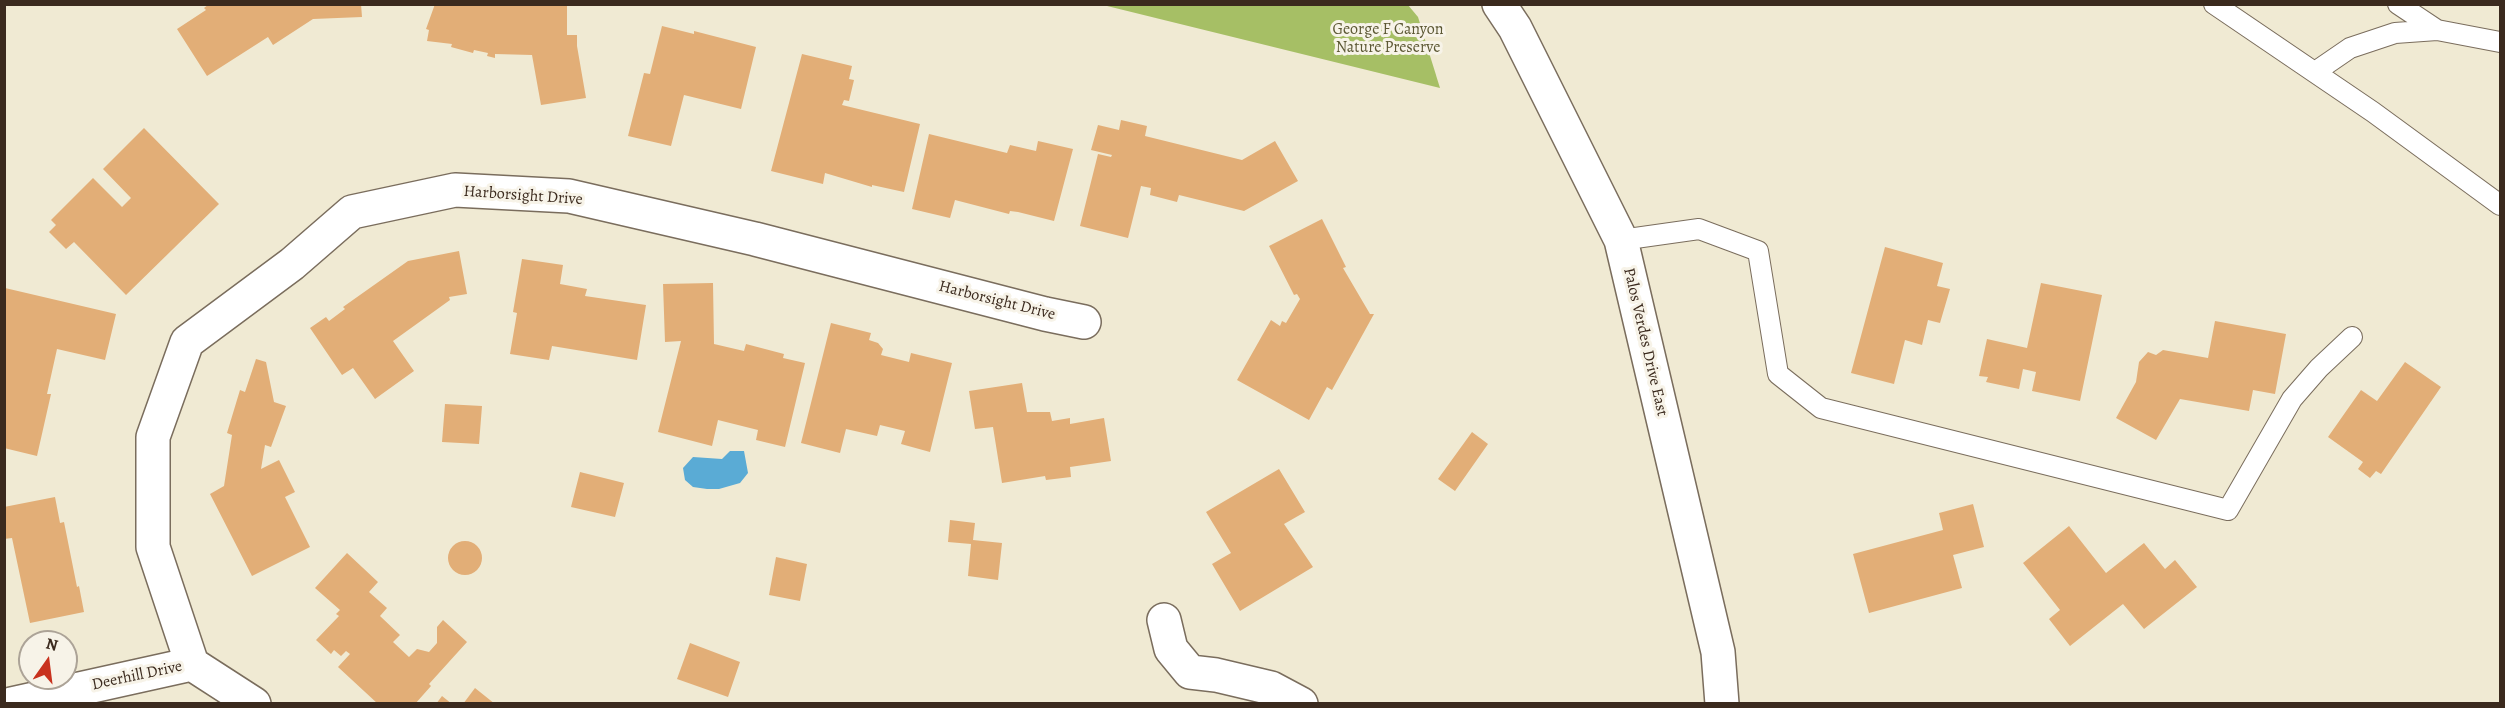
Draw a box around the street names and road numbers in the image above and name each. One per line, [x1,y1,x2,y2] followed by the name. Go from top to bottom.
[463,182,583,210] street label: Harborsight Drive
[1619,266,1671,418] street label: Palos Verdes Drive East
[937,277,1057,325] street label: Harborsight Drive
[90,657,184,695] street label: Deerhill Drive

